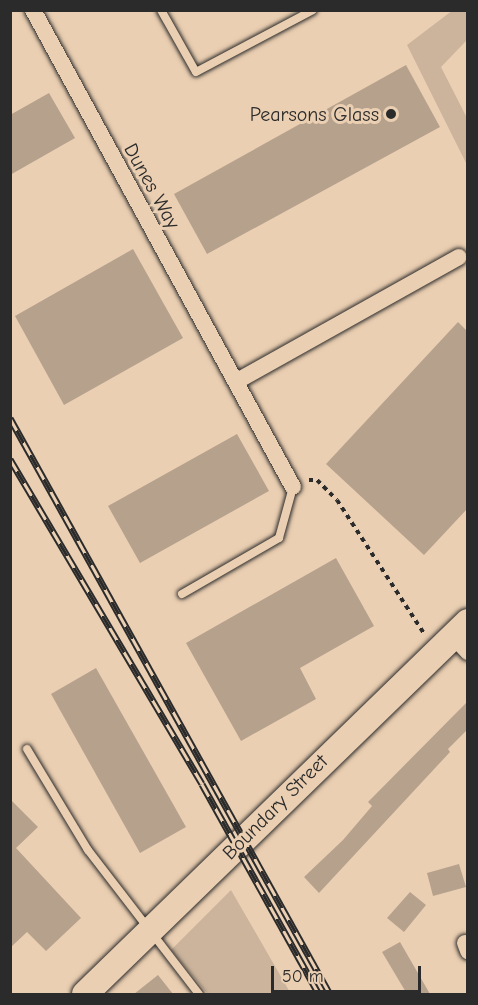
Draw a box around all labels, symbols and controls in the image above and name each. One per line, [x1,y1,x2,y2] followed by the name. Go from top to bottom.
[250,102,379,126] place label: Pearsons Glass
[384,107,398,121] marker: Pearsons Glass
[119,139,185,233] street label: Dunes Way
[217,749,333,865] street label: Boundary Street
[274,954,424,992] scale bar
[282,966,324,987] text: 50 m

